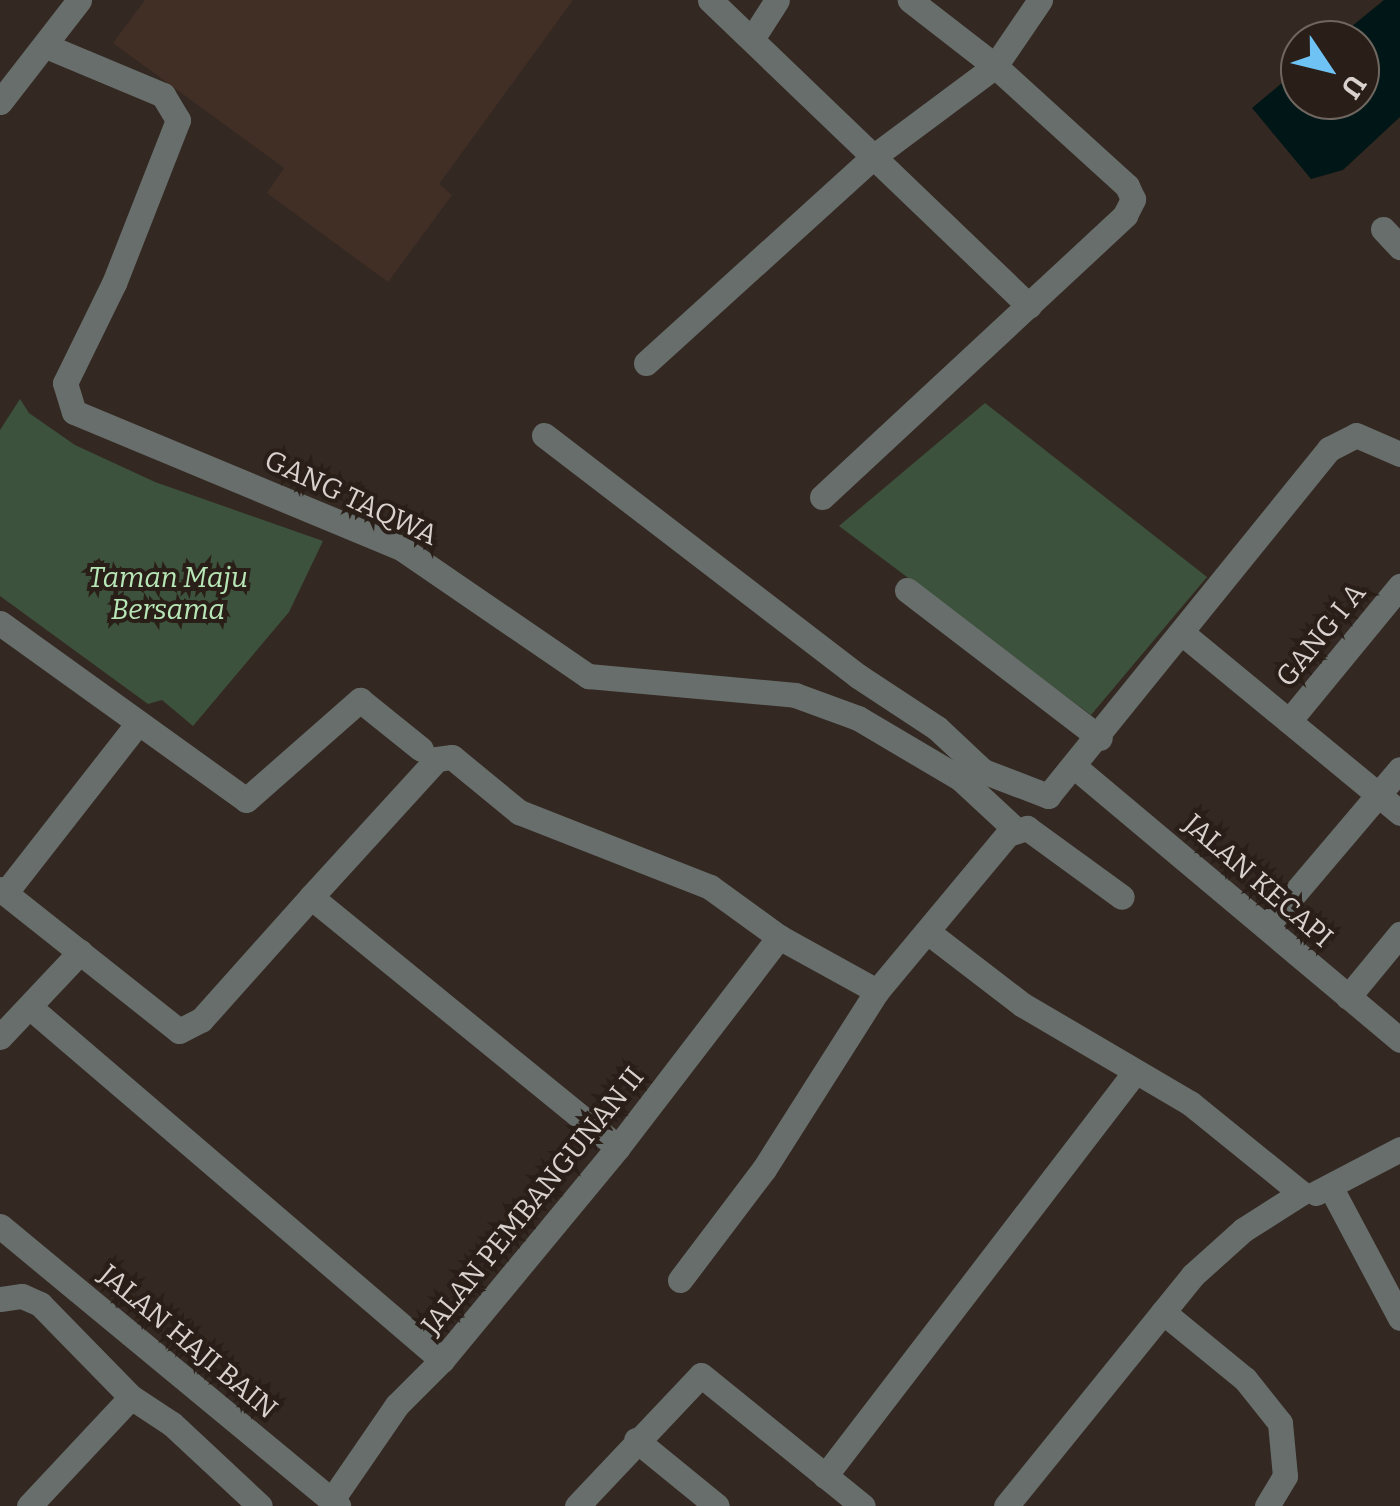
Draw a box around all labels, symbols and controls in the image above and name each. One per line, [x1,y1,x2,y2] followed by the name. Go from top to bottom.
[1280,20,1380,120] north arrow
[1334,68,1373,104] text: U
[259,443,443,553] street label: GANG TAQWA
[88,561,248,627] park label: Taman Maju Bersama
[1269,577,1373,693] street label: GANG I A
[1177,807,1339,955] street label: JALAN KECAPI
[415,1061,651,1341] street label: JALAN PEMBANGUNAN II
[92,1258,284,1426] street label: JALAN HAJI BAIN

